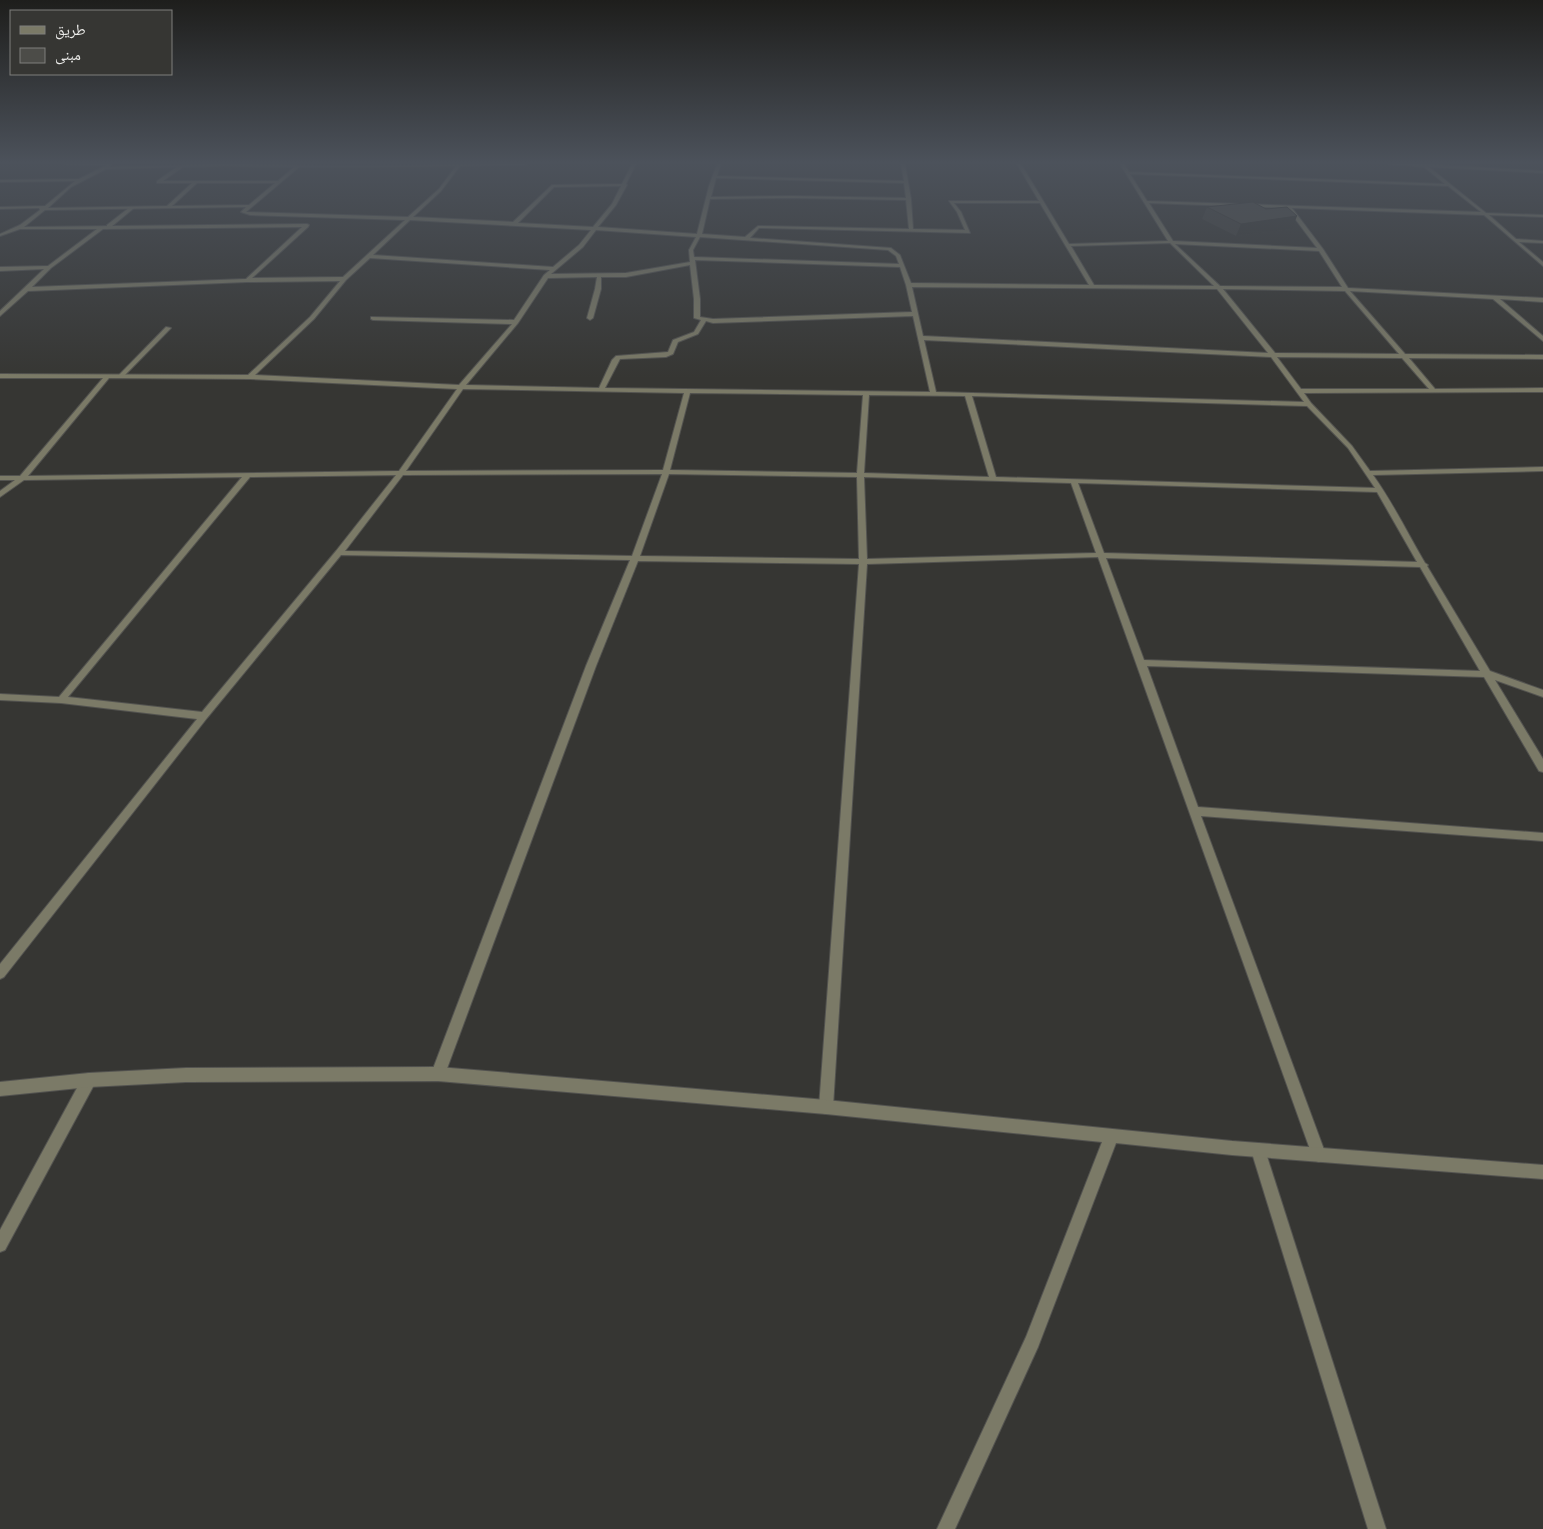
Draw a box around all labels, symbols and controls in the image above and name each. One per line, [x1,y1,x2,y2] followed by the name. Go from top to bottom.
[10,10,172,75] legend
[55,21,86,40] text: طريق
[55,46,81,65] text: مبنى

